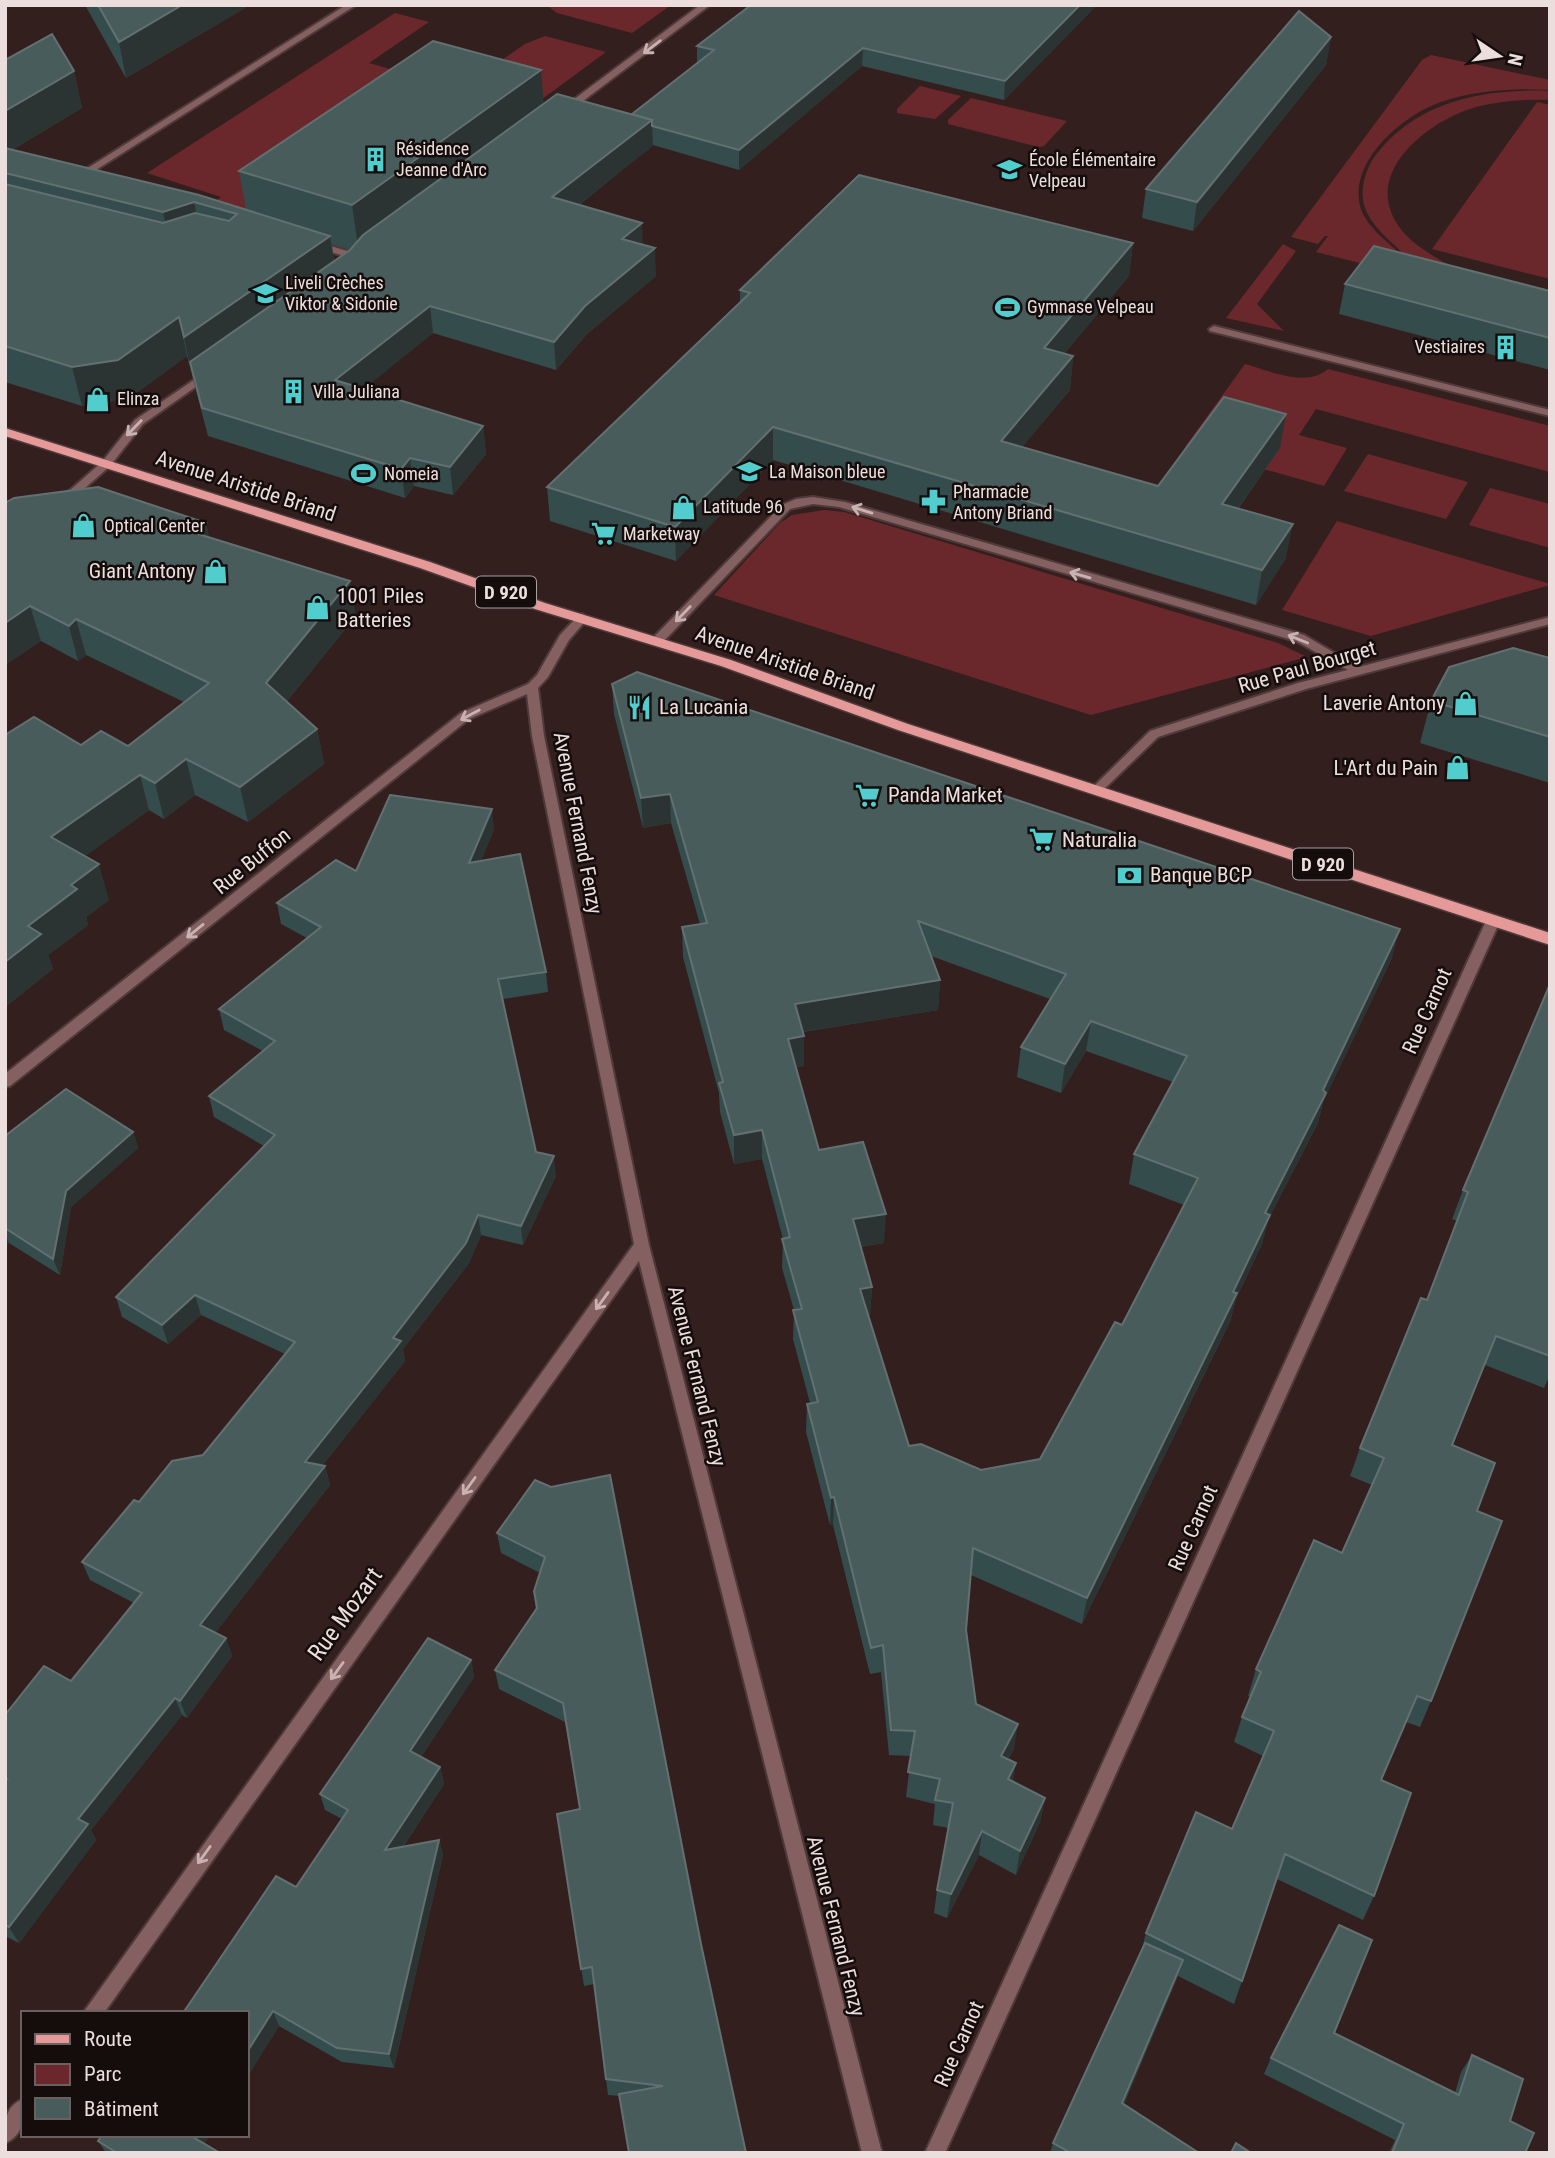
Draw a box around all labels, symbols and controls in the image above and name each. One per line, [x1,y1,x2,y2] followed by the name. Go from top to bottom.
[1464,21,1534,91] north arrow
[643,39,662,54] one-way arrow
[1503,51,1528,68] text: N
[396,138,487,180] place label: Résidence Jeanne d'Arc
[362,145,390,173] building icon: Résidence Jeanne d'Arc
[1029,149,1156,191] place label: École Élémentaire Velpeau
[995,156,1023,184] school or university icon: École Élémentaire Velpeau
[285,272,398,314] place label: Liveli Crèches Viktor & Sidonie
[251,279,279,307] school or university icon: Liveli Crèches Viktor & Sidonie
[993,293,1021,321] sports icon: Gymnase Velpeau
[1027,296,1154,317] place label: Gymnase Velpeau
[1491,333,1519,361] building icon: Vestiaires
[1414,336,1485,357] place label: Vestiaires
[279,378,307,406] building icon: Villa Juliana
[313,381,400,402] place label: Villa Juliana
[83,385,111,413] shop icon: Elinza
[117,388,159,409] place label: Elinza
[126,419,143,437] one-way arrow
[153,446,339,526] street label: Avenue Aristide Briand
[735,458,763,486] school or university icon: La Maison bleue
[350,460,378,488] sports icon: Nomeia
[769,461,885,482] place label: La Maison bleue
[384,463,439,484] place label: Nomeia
[953,481,1052,523] place label: Pharmacie Antony Briand
[919,488,947,516] pharmacy icon: Pharmacie Antony Briand
[669,493,697,521] shop icon: Latitude 96
[703,496,783,517] place label: Latitude 96
[851,503,873,516] one-way arrow
[70,512,98,540] shop icon: Optical Center
[104,515,205,536] place label: Optical Center
[589,520,617,548] supermarket icon: Marketway
[623,523,701,544] place label: Marketway
[201,557,229,585] shop icon: Giant Antony
[89,559,195,583] place label: Giant Antony
[1069,568,1091,581] one-way arrow
[476,576,536,608] road number: D 920
[337,584,424,632] place label: 1001 Piles Batteries
[303,594,331,622] shop icon: 1001 Piles Batteries
[675,605,692,622] one-way arrow
[692,621,878,705] street label: Avenue Aristide Briand
[1288,632,1310,645] one-way arrow
[1235,636,1379,698] street label: Rue Paul Bourget
[1451,689,1479,717] shop icon: Laverie Antony
[1323,691,1445,715] place label: Laverie Antony
[625,693,653,721] restaurant icon: La Lucania
[659,695,748,719] place label: La Lucania
[460,708,480,722] one-way arrow
[549,730,607,916] street label: Avenue Fernand Fenzy
[1444,754,1472,782] shop icon: L'Art du Pain
[1334,756,1438,780] place label: L'Art du Pain
[854,781,882,809] supermarket icon: Panda Market
[888,783,1003,807] place label: Panda Market
[209,823,295,899] street label: Rue Buffon
[1028,826,1056,854] supermarket icon: Naturalia
[1062,828,1137,852] place label: Naturalia
[1293,848,1353,880] road number: D 920
[1116,861,1144,889] bank icon: Banque BCP
[1150,863,1252,887] place label: Banque BCP
[186,923,205,938] one-way arrow
[1397,964,1457,1058] street label: Rue Carnot
[663,1283,731,1469] street label: Avenue Fernand Fenzy
[595,1291,609,1310] one-way arrow
[462,1476,477,1495] one-way arrow
[1163,1481,1223,1575] street label: Rue Carnot
[302,1562,388,1666] street label: Rue Mozart
[330,1661,345,1680] one-way arrow
[802,1833,870,2019] street label: Avenue Fernand Fenzy
[197,1846,212,1864] one-way arrow
[929,1997,989,2091] street label: Rue Carnot
[21,2011,248,2137] legend
[84,2027,132,2051] text: Route
[84,2062,122,2086] text: Parc
[84,2097,159,2121] text: Bâtiment

